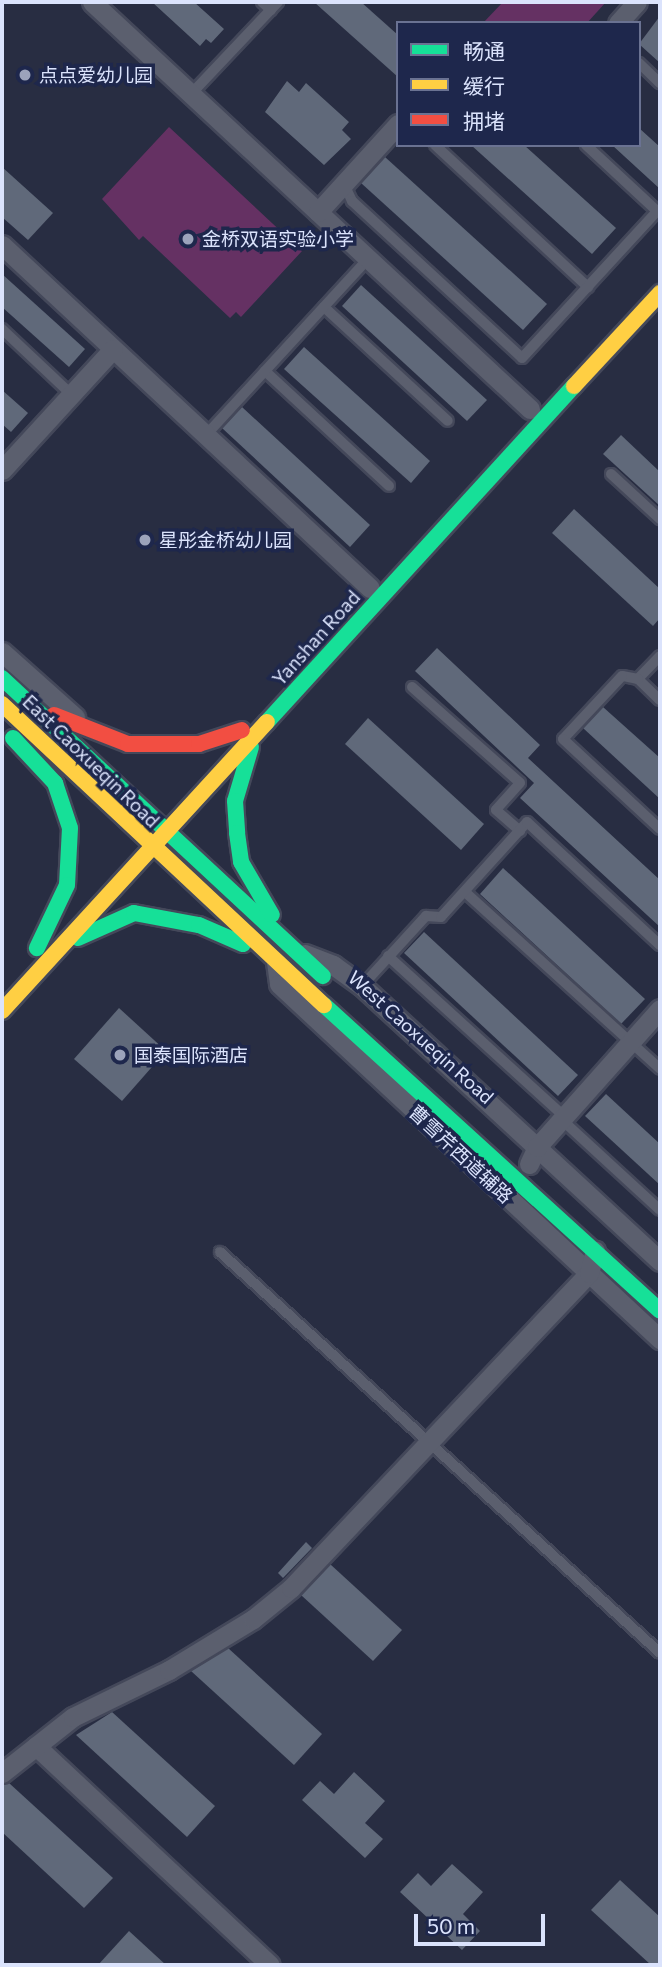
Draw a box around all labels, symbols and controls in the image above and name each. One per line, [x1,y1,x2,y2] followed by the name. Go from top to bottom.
[396,21,641,147] legend
[463,38,505,63] text: 畅通
[39,64,153,86] place label: 点点爱幼儿园
[17,67,33,83] marker: 点点爱幼儿园
[463,73,505,98] text: 缓行
[463,108,505,133] text: 拥堵
[202,228,354,250] place label: 金桥双语实验小学
[180,231,196,247] marker: 金桥双语实验小学
[159,529,292,551] place label: 星彤金桥幼儿园
[137,532,153,548] marker: 星彤金桥幼儿园
[267,586,365,690] street label: Yanshan Road
[18,690,164,832] street label: East Caoxueqin Road
[344,966,498,1108] street label: West Caoxueqin Road
[134,1044,248,1066] place label: 国泰国际酒店
[112,1047,128,1063] marker: 国泰国际酒店
[405,1100,517,1208] street label: 曹雪芹西道辅路
[417,1900,548,1944] scale bar
[427,1913,475,1938] text: 50 m

